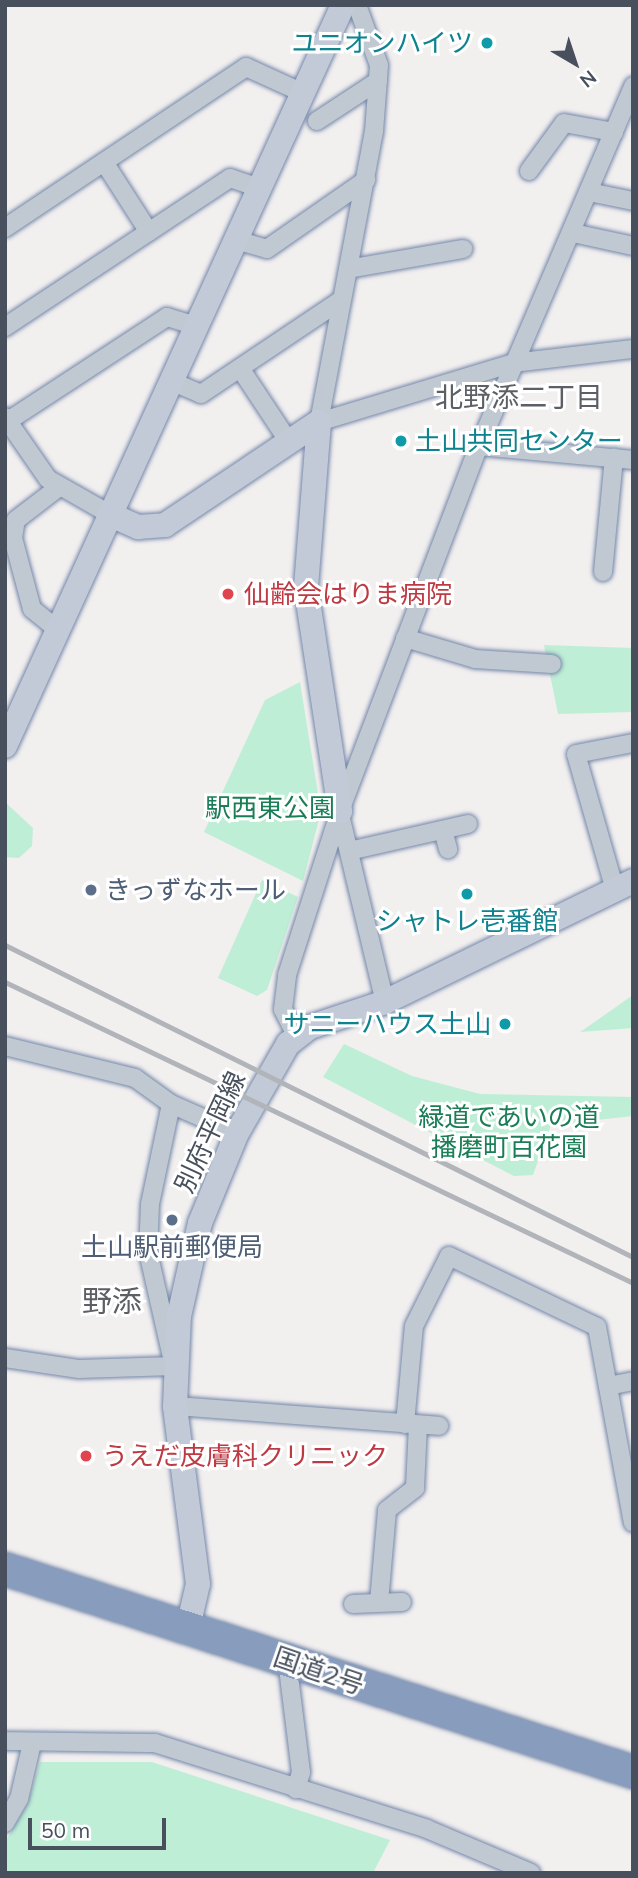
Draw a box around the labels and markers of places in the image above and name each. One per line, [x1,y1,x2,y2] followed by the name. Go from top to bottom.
[291,27,473,59] place label: ユニオンハイツ
[479,35,495,51] marker: ユニオンハイツ
[415,425,623,457] place label: 土山共同センター
[393,433,409,449] marker: 土山共同センター
[244,578,452,610] place label: 仙齢会はりま病院
[218,584,238,604] marker: 仙齢会はりま病院
[105,874,287,906] place label: きっずなホール
[83,882,99,898] marker: きっずなホール
[459,886,475,902] marker: シャトレ壱番館
[376,905,558,937] place label: シャトレ壱番館
[283,1008,491,1040] place label: サニーハウス土山
[497,1016,513,1032] marker: サニーハウス土山
[164,1212,180,1228] marker: 土山駅前郵便局
[81,1231,263,1263] place label: 土山駅前郵便局
[102,1440,388,1472] place label: うえだ皮膚科クリニック
[76,1446,96,1466] marker: うえだ皮膚科クリニック

